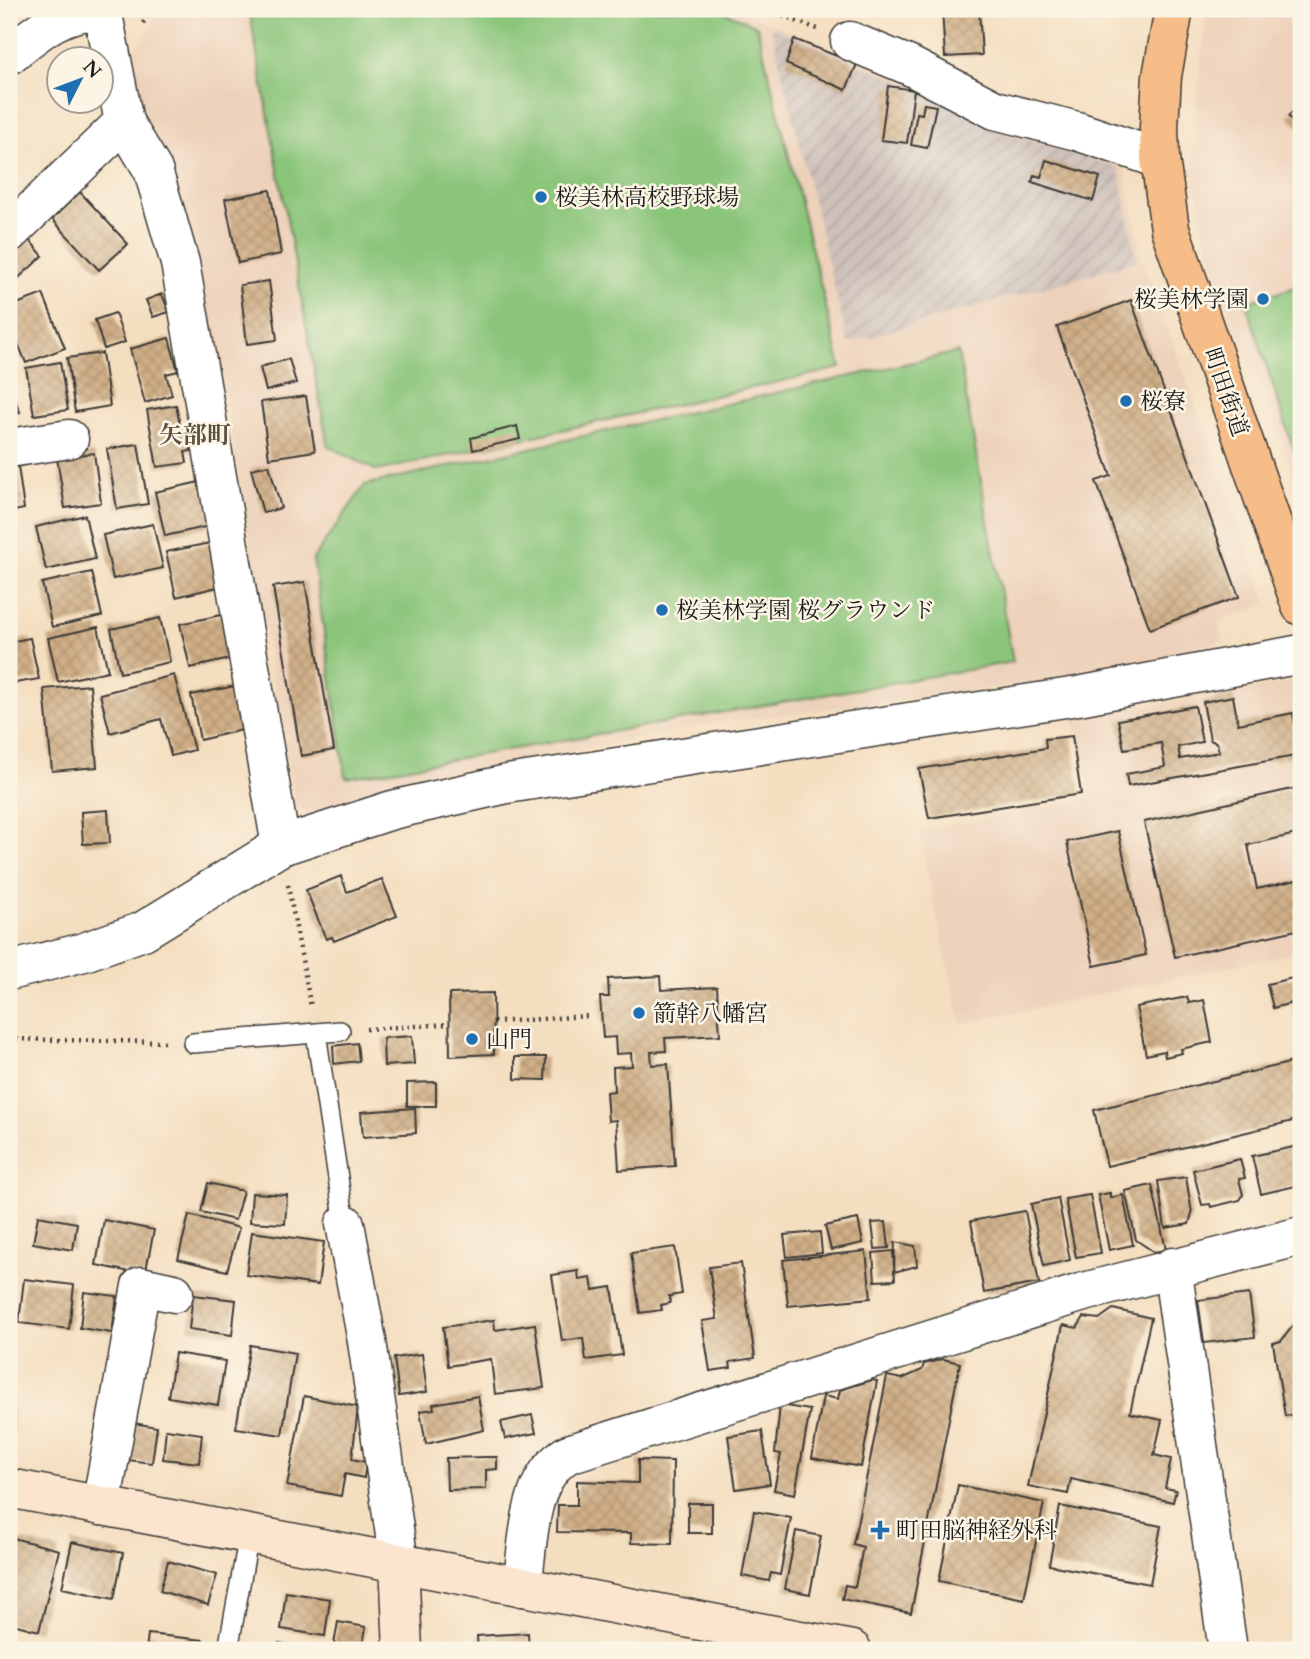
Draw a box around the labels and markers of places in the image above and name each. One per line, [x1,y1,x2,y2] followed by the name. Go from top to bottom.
[555,182,739,213] place label: 桜美林高校野球場
[533,189,549,205] marker: 桜美林高校野球場
[1134,284,1249,315] place label: 桜美林学園
[1255,291,1271,307] marker: 桜美林学園
[1140,386,1186,417] place label: 桜寮
[1118,393,1134,409] marker: 桜寮
[676,595,935,626] place label: 桜美林学園 桜グラウンド
[654,602,670,618] marker: 桜美林学園 桜グラウンド
[653,998,768,1029] place label: 箭幹八幡宮
[631,1005,647,1021] marker: 箭幹八幡宮
[486,1024,532,1055] place label: 山門
[464,1031,480,1047] marker: 山門
[896,1515,1057,1546] place label: 町田脳神経外科
[870,1520,890,1540] marker: 町田脳神経外科

